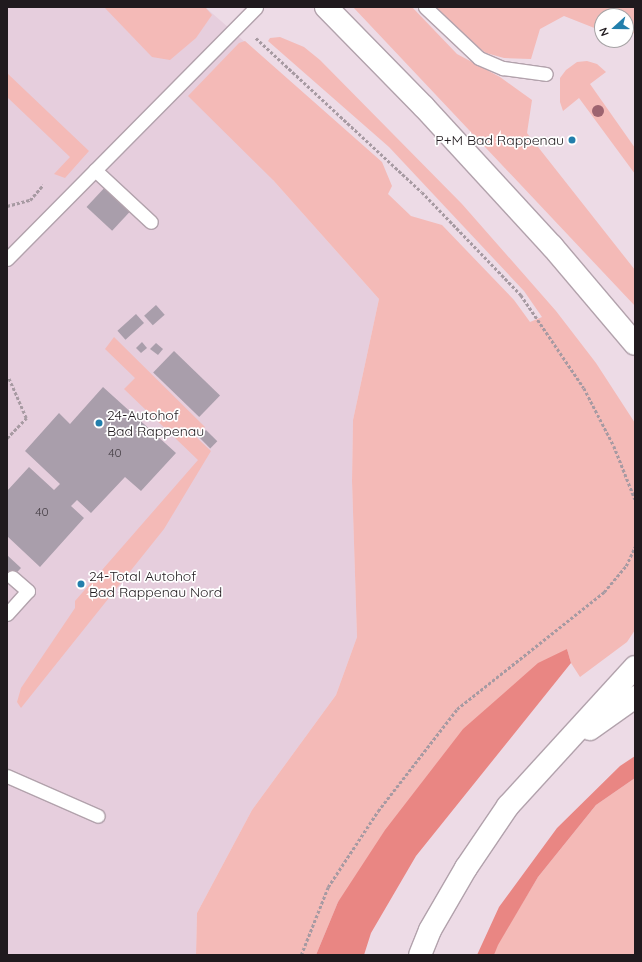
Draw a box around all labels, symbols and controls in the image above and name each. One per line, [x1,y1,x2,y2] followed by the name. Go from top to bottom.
[594,8,634,48] north arrow
[596,26,612,38] text: N
[435,132,564,148] place label: P+M Bad Rappenau
[567,135,577,145] marker: P+M Bad Rappenau
[107,407,204,440] place label: 24-Autohof Bad Rappenau
[94,418,104,428] marker: 24-Autohof Bad Rappenau
[108,446,122,460] house number: 40
[35,505,49,519] house number: 40
[89,568,222,600] place label: 24-Total Autohof Bad Rappenau Nord
[76,579,86,589] marker: 24-Total Autohof Bad Rappenau Nord

